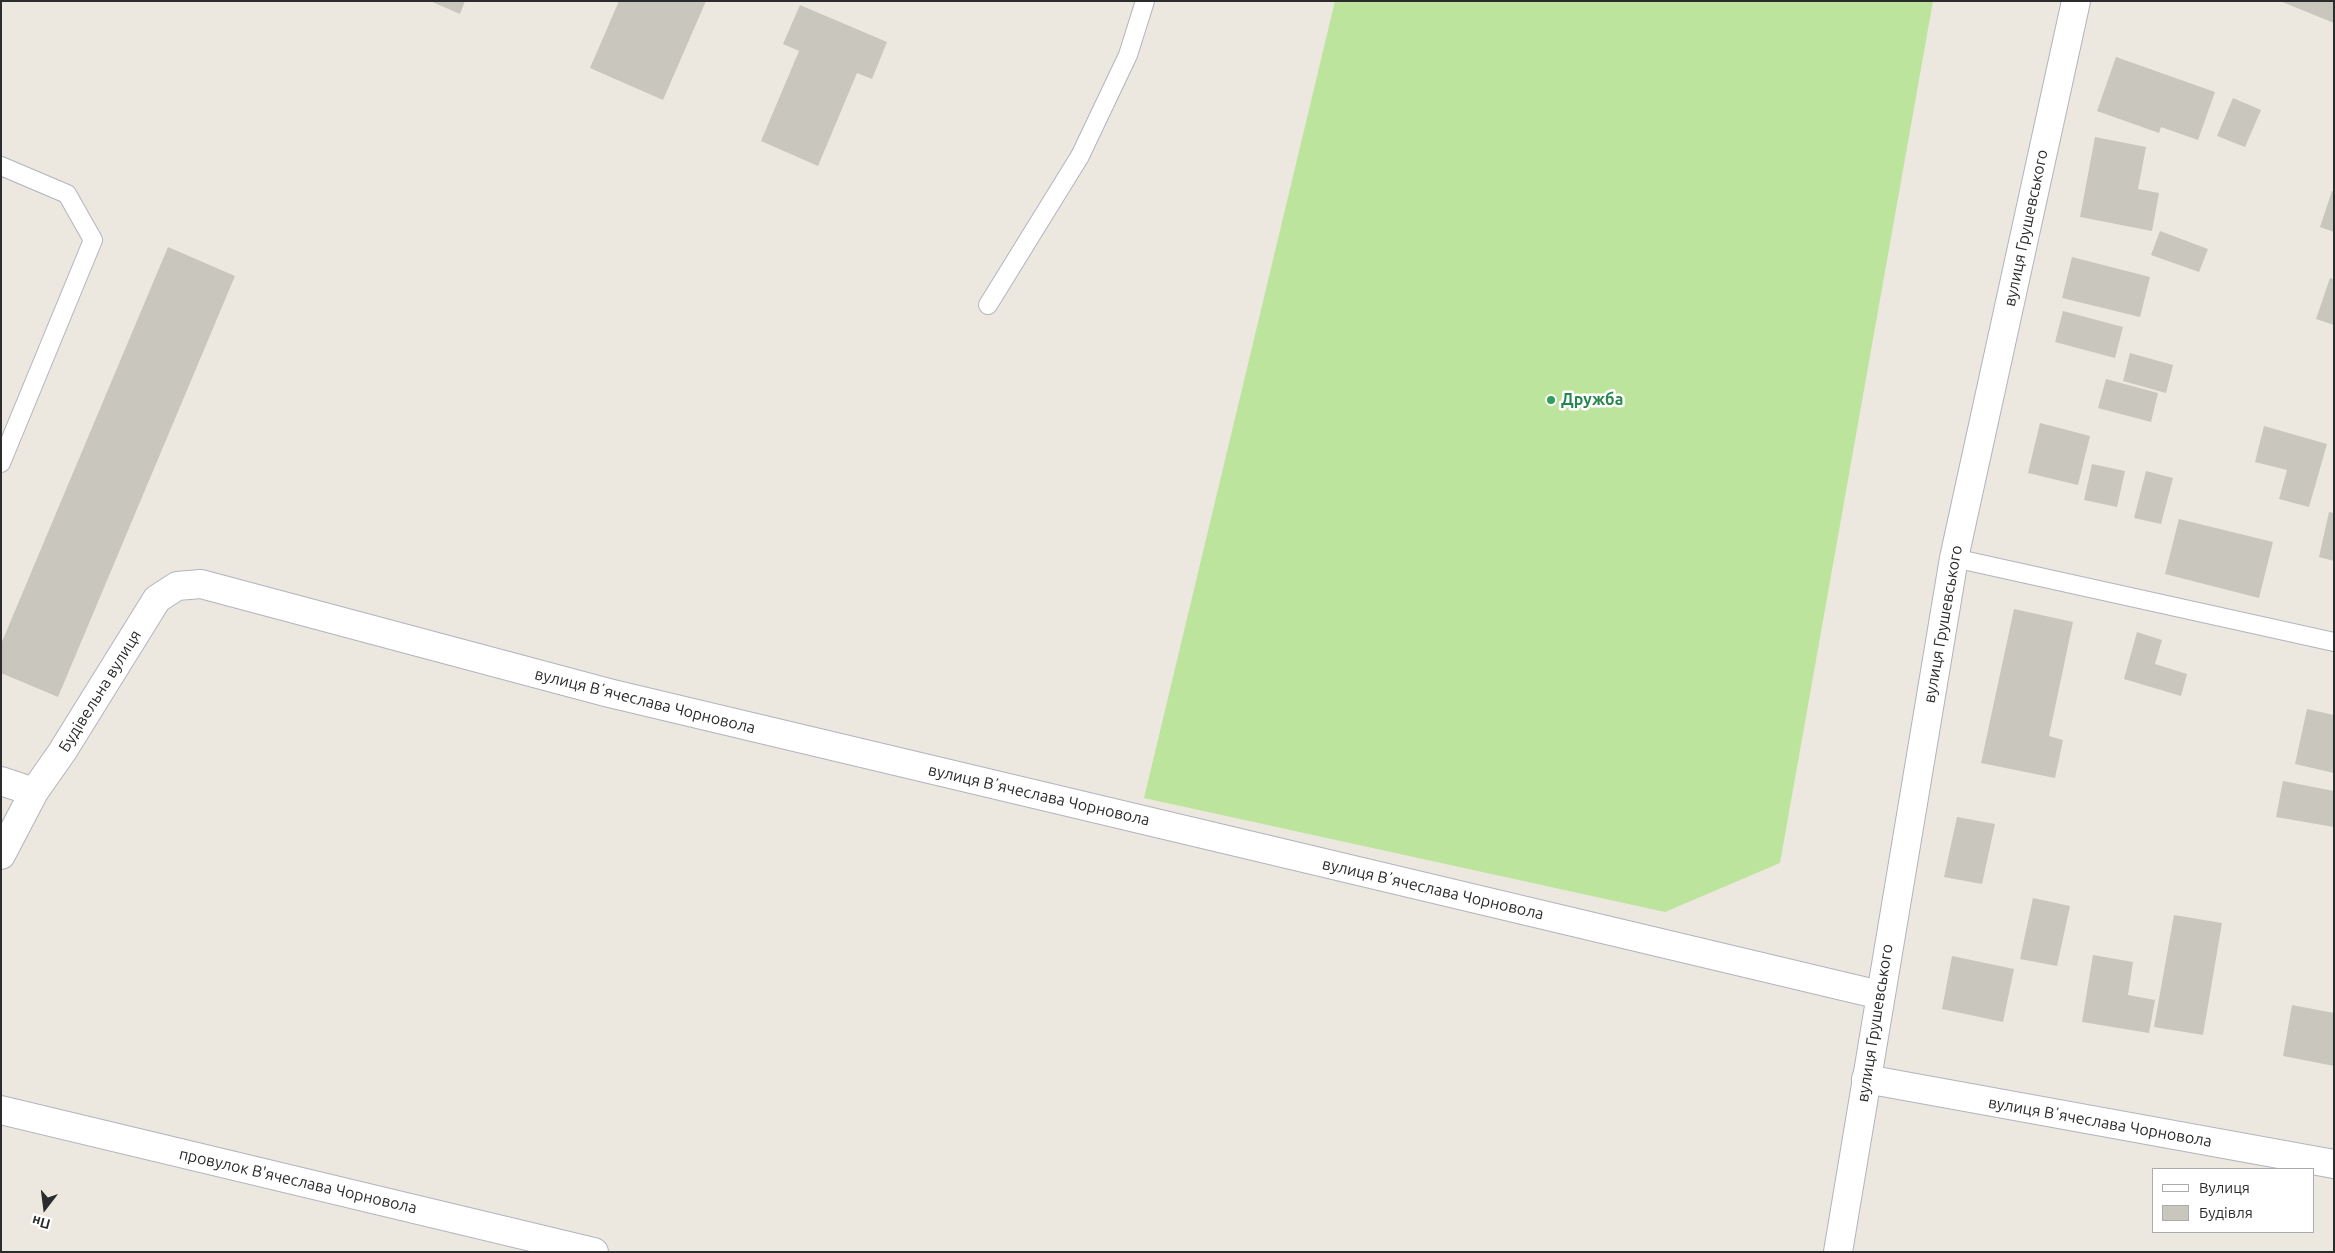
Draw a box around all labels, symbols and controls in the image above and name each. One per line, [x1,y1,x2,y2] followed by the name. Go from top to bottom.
[2000,148,2052,308] street label: вулиця Грушевського
[1561,390,1623,410] place label: Дружба
[1545,394,1557,406] marker: Дружба
[1920,544,1966,704] street label: вулиця Грушевського
[55,627,145,755] street label: Будівельна вулиця
[533,664,757,738] street label: вулиця Вʼячеслава Чорновола
[926,760,1152,830] street label: вулиця Вʼячеслава Чорновола
[1320,854,1546,924] street label: вулиця Вʼячеслава Чорновола
[1853,943,1897,1103] street label: вулиця Грушевського
[1987,1093,2213,1151] street label: вулиця Вʼячеслава Чорновола
[177,1144,419,1218] street label: провулок В'ячеслава Чорновола
[2152,1168,2315,1233] legend
[2199,1179,2250,1196] text: Вулиця
[20,1183,70,1233] north arrow
[2199,1204,2253,1221] text: Будівля
[30,1212,52,1233] text: Пн

